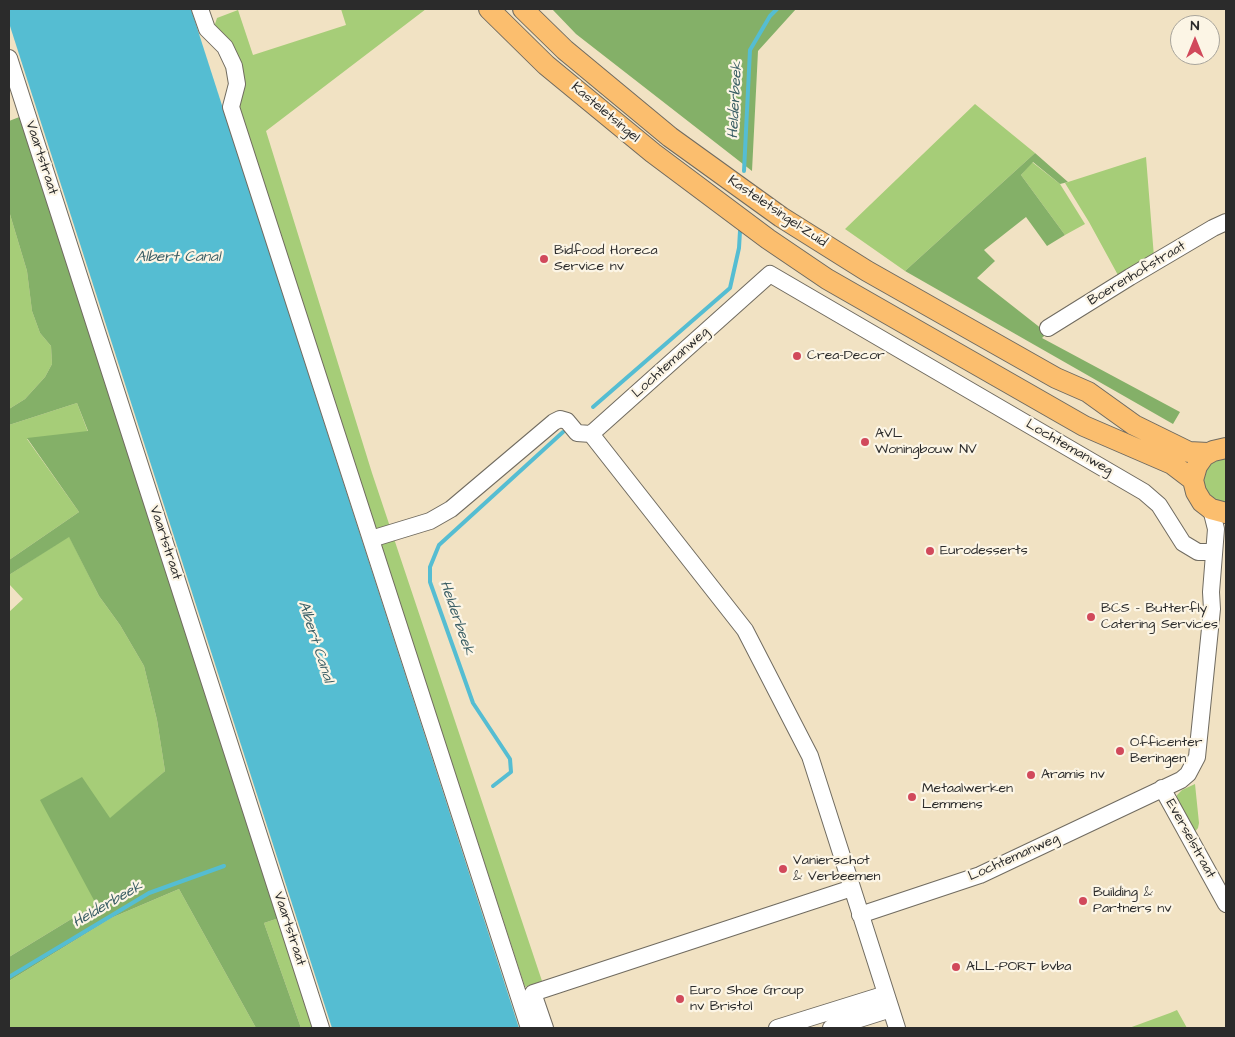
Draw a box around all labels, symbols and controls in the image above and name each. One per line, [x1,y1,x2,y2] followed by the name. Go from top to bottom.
[1170,15,1220,65] north arrow
[1191,16,1199,36] text: N
[725,61,747,139] water label: Helderbeek
[567,79,643,147] street label: Kasteletsingel
[21,119,61,197] street label: Vaartstraat
[724,173,830,251] street label: Kasteletsingel-Zuid
[1085,238,1189,310] street label: Boerenhofstraat
[554,243,658,276] place label: Bidfood Horeca Service nv
[136,249,220,267] water label: Albert Canal
[538,253,550,265] marker: Bidfood Horeca Service nv
[629,324,713,402] street label: Lochtemanweg
[807,348,885,364] place label: Crea-Decor
[791,350,803,362] marker: Crea-Decor
[1022,416,1116,480] street label: Lochtemanweg
[875,426,977,458] place label: AVL Woningbouw NV
[859,436,871,448] marker: AVL Woningbouw NV
[145,504,185,582] street label: Vaartstraat
[940,543,1028,559] place label: Eurodesserts
[924,545,936,557] marker: Eurodesserts
[435,578,477,658] water label: Helderbeek
[293,599,337,685] water label: Albert Canal
[1101,601,1218,634] place label: BCS - Butterfly Catering Services
[1085,611,1097,623] marker: BCS - Butterfly Catering Services
[1130,735,1203,768] place label: Officenter Beringen
[1114,745,1126,757] marker: Officenter Beringen
[1041,767,1105,783] place label: Aramis nv
[1025,769,1037,781] marker: Aramis nv
[922,781,1013,814] place label: Metaalwerken Lemmens
[906,791,918,803] marker: Metaalwerken Lemmens
[1161,796,1219,882] street label: Everselstraat
[966,830,1062,886] street label: Lochtemanweg
[793,853,881,886] place label: Vanierschot & Verbeemen
[777,863,789,875] marker: Vanierschot & Verbeemen
[70,878,146,932] water label: Helderbeek
[1093,885,1172,918] place label: Building & Partners nv
[269,890,309,968] street label: Vaartstraat
[1077,895,1089,907] marker: Building & Partners nv
[966,959,1071,975] place label: ALL-PORT bvba
[950,961,962,973] marker: ALL-PORT bvba
[690,983,804,1016] place label: Euro Shoe Group nv Bristol
[674,993,686,1005] marker: Euro Shoe Group nv Bristol

